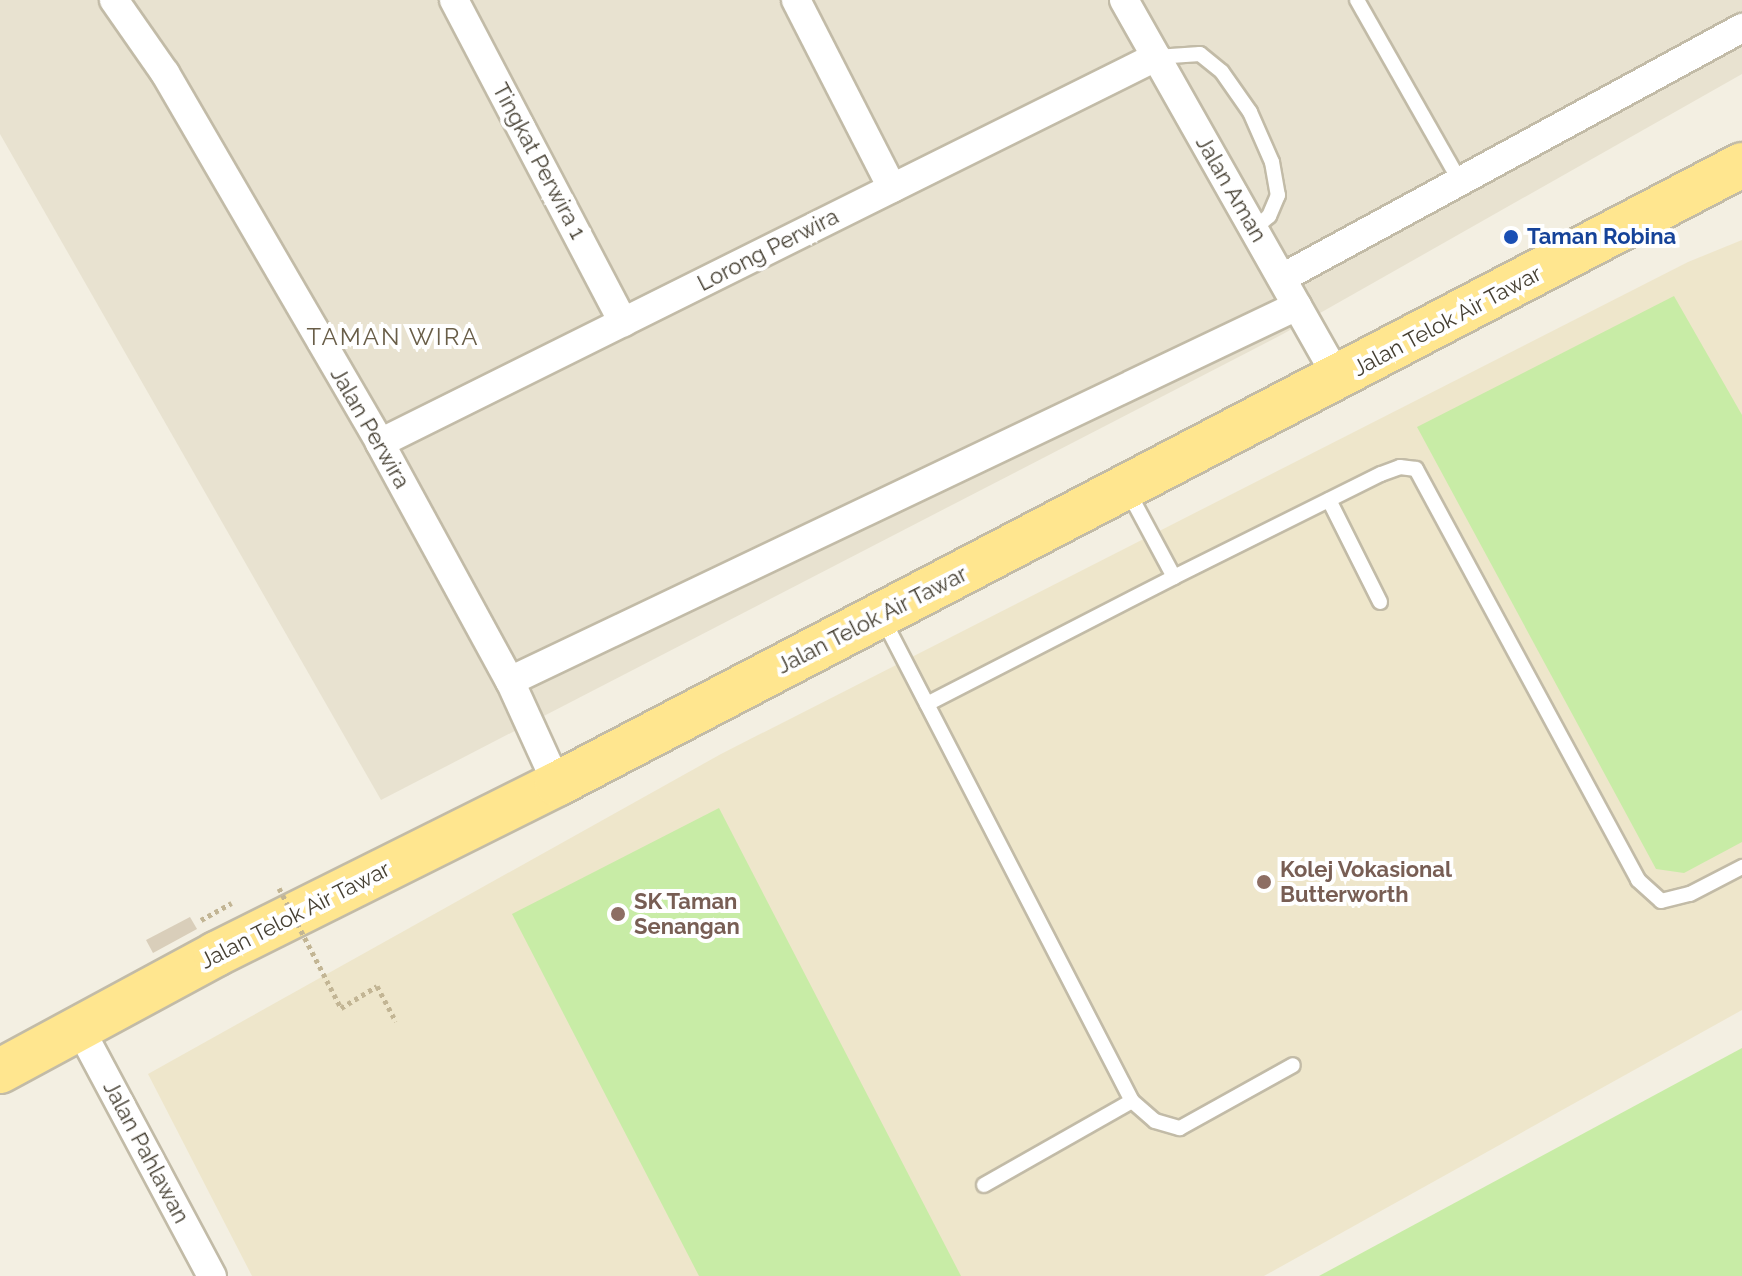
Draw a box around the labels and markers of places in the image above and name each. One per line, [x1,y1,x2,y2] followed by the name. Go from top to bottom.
[1527,224,1676,250] place label: Taman Robina
[1502,228,1520,246] marker: Taman Robina
[1280,856,1453,908] place label: Kolej Vokasional Butterworth
[1255,873,1273,891] marker: Kolej Vokasional Butterworth
[634,888,740,940] place label: SK Taman Senangan
[609,905,627,923] marker: SK Taman Senangan

